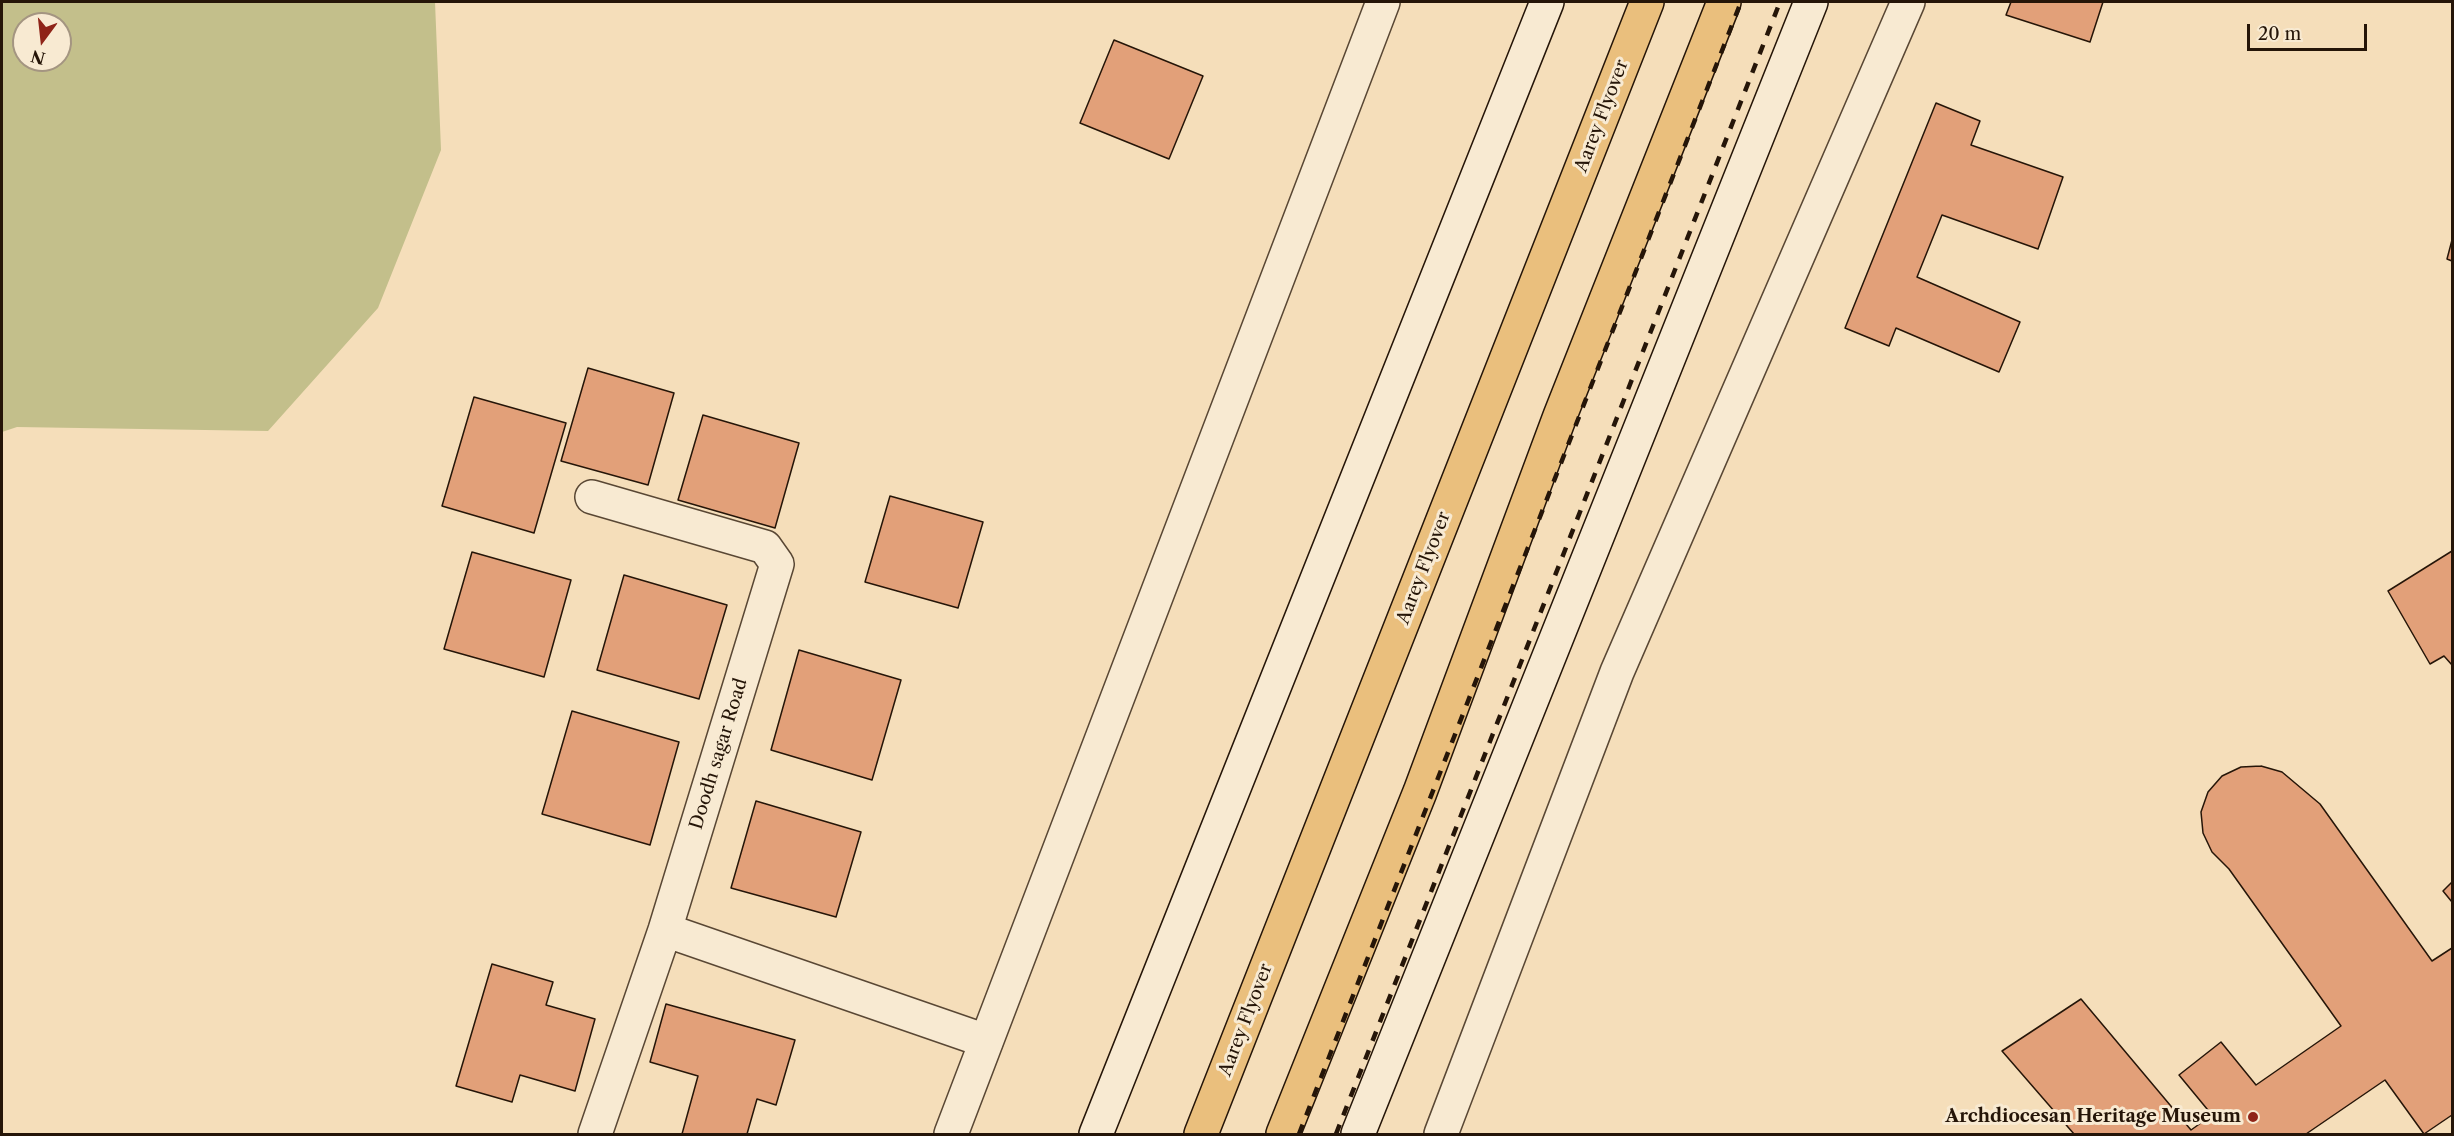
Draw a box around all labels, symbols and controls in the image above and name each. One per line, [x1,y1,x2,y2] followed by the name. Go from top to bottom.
[12,12,72,72] north arrow
[2250,12,2370,50] scale bar
[2258,23,2301,45] text: 20 m
[29,46,47,69] text: N
[1571,57,1633,175] street label: Aarey Flyover
[1393,509,1455,627] street label: Aarey Flyover
[686,676,752,832] street label: Doodh sagar Road
[1215,961,1277,1079] street label: Aarey Flyover
[1945,1106,2241,1128] place label: Archdiocesan Heritage Museum
[2246,1110,2260,1124] marker: Archdiocesan Heritage Museum

